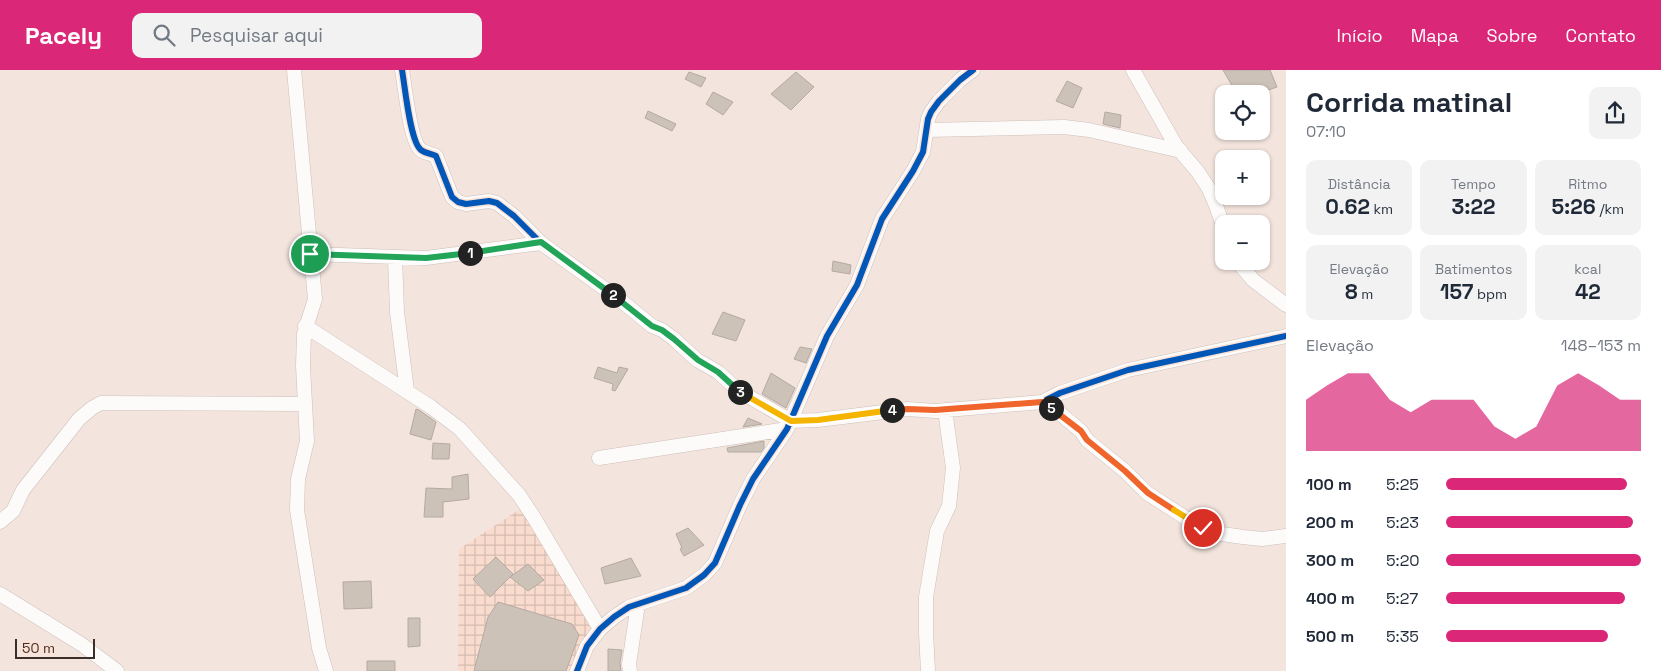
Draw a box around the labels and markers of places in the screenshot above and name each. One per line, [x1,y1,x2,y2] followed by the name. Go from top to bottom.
[289,233,331,275] pin
[458,240,482,266] pin: 1
[600,282,626,308] pin: 2
[728,380,752,404] pin: 3
[1038,396,1064,420] pin: 5
[880,398,904,422] pin: 4
[1182,507,1224,549] pin

